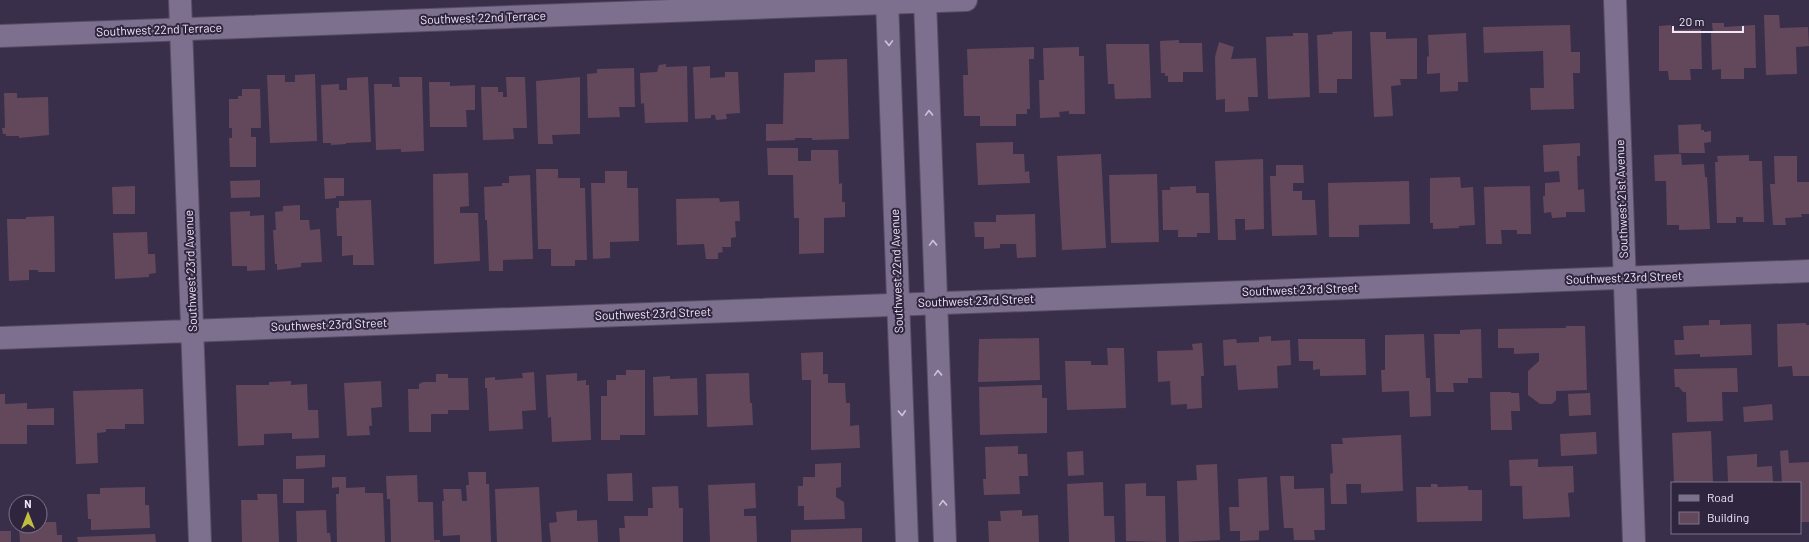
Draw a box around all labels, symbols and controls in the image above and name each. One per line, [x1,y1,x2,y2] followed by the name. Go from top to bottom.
[420,8,546,26] street label: Southwest 22nd Terrace
[1673,8,1743,34] scale bar
[1679,14,1705,28] text: 20 m
[96,20,222,38] street label: Southwest 22nd Terrace
[885,40,893,46] one-way arrow
[925,110,933,116] one-way arrow
[1612,139,1630,259] street label: Southwest 21st Avenue
[887,209,905,333] street label: Southwest 22nd Avenue
[181,210,199,332] street label: Southwest 23rd Avenue
[929,240,937,246] one-way arrow
[1565,268,1682,286] street label: Southwest 23rd Street
[1241,280,1358,298] street label: Southwest 23rd Street
[917,291,1034,309] street label: Southwest 23rd Street
[594,304,711,322] street label: Southwest 23rd Street
[270,315,387,333] street label: Southwest 23rd Street
[934,370,942,376] one-way arrow
[898,410,907,416] one-way arrow
[1671,482,1801,534] legend
[1707,490,1734,504] text: Road
[8,494,48,534] north arrow
[24,497,32,510] text: N
[939,500,948,506] one-way arrow
[1707,510,1749,524] text: Building

